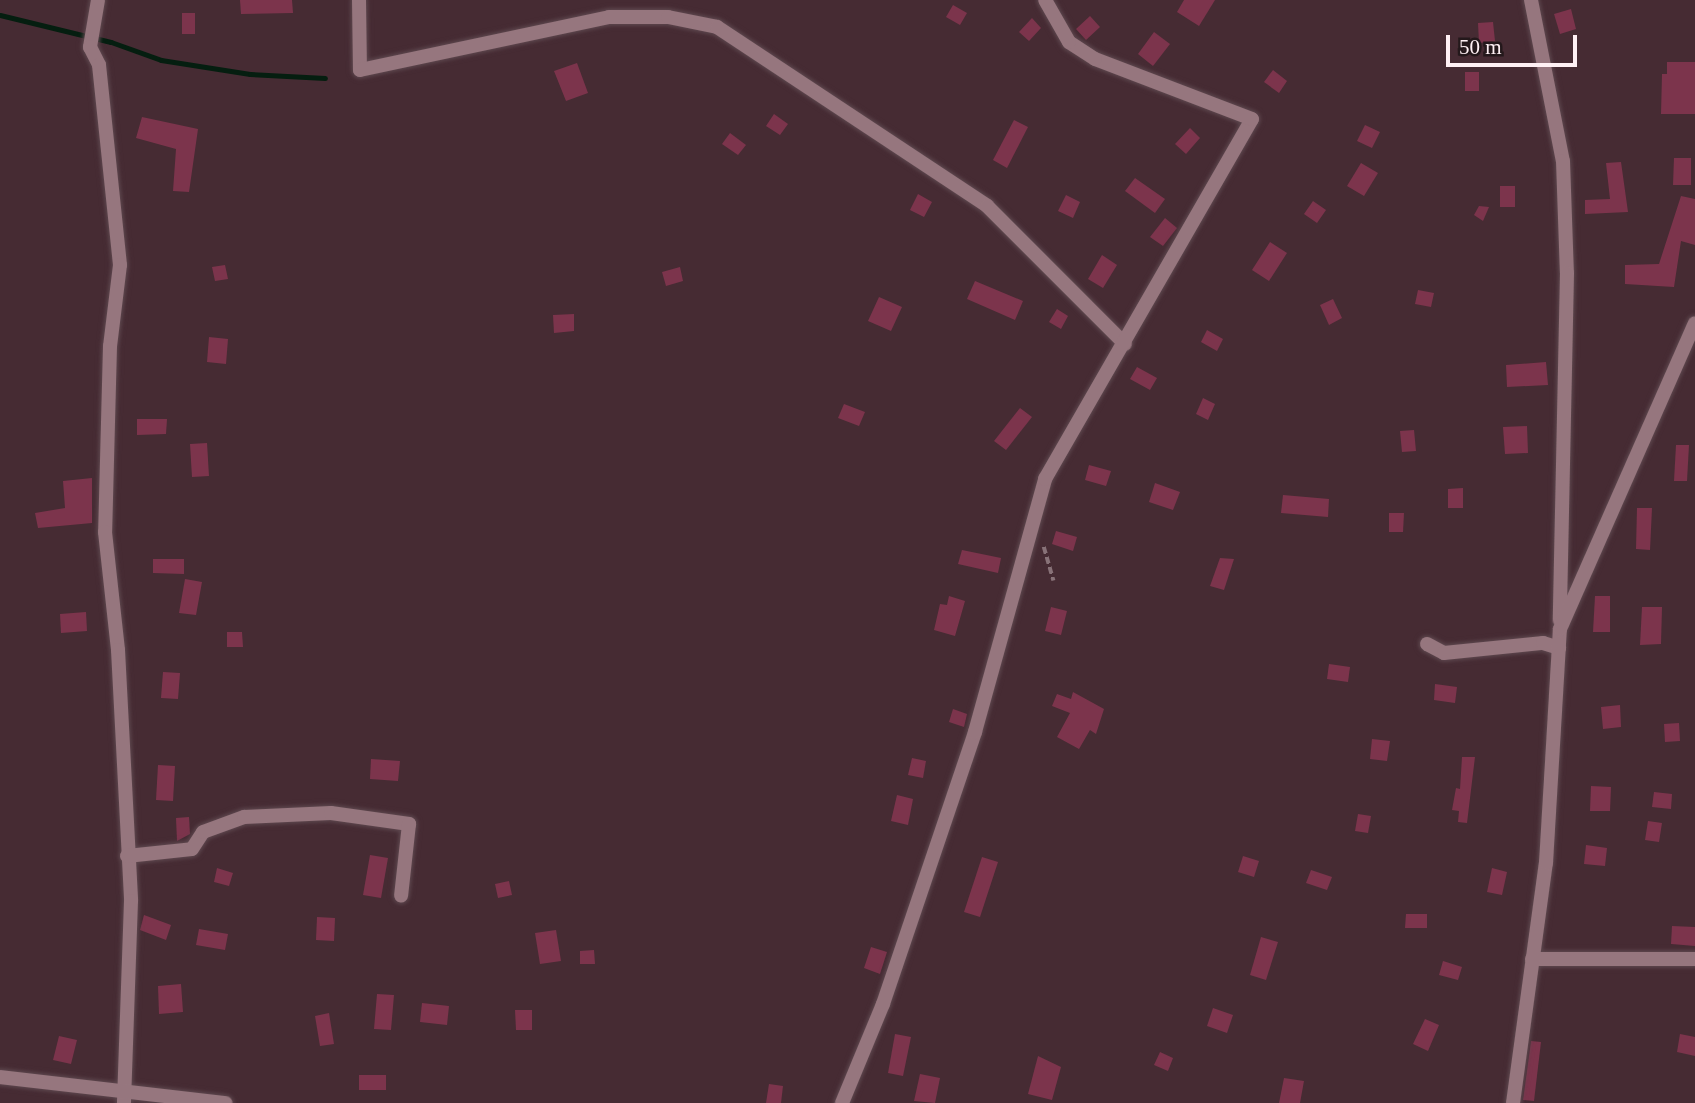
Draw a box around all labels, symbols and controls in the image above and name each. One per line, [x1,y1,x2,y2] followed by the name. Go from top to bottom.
[1450,21,1581,65] scale bar
[1459,35,1502,59] text: 50 m

